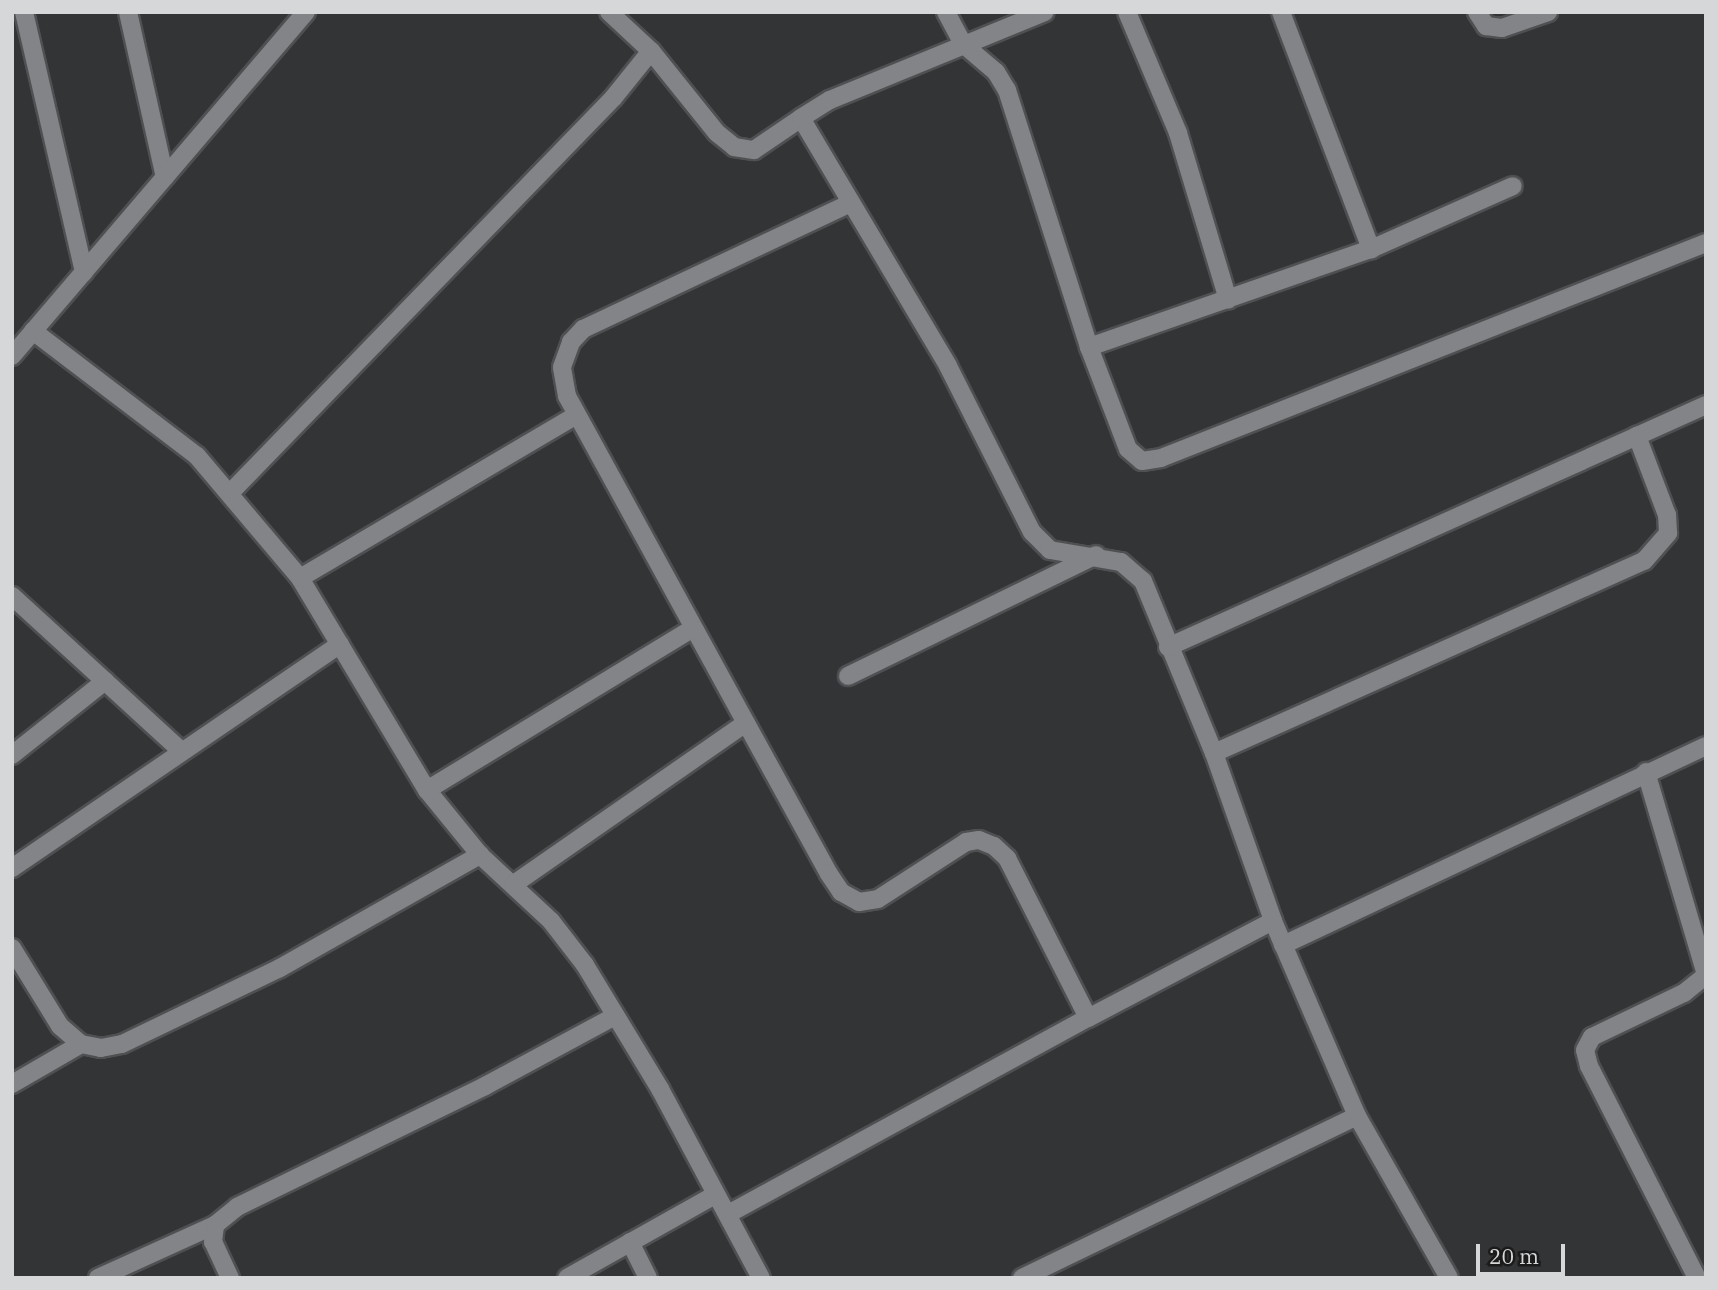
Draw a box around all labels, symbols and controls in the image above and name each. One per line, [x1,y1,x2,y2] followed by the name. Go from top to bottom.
[1480,1230,1569,1274] scale bar
[1489,1242,1539,1270] text: 20 m

